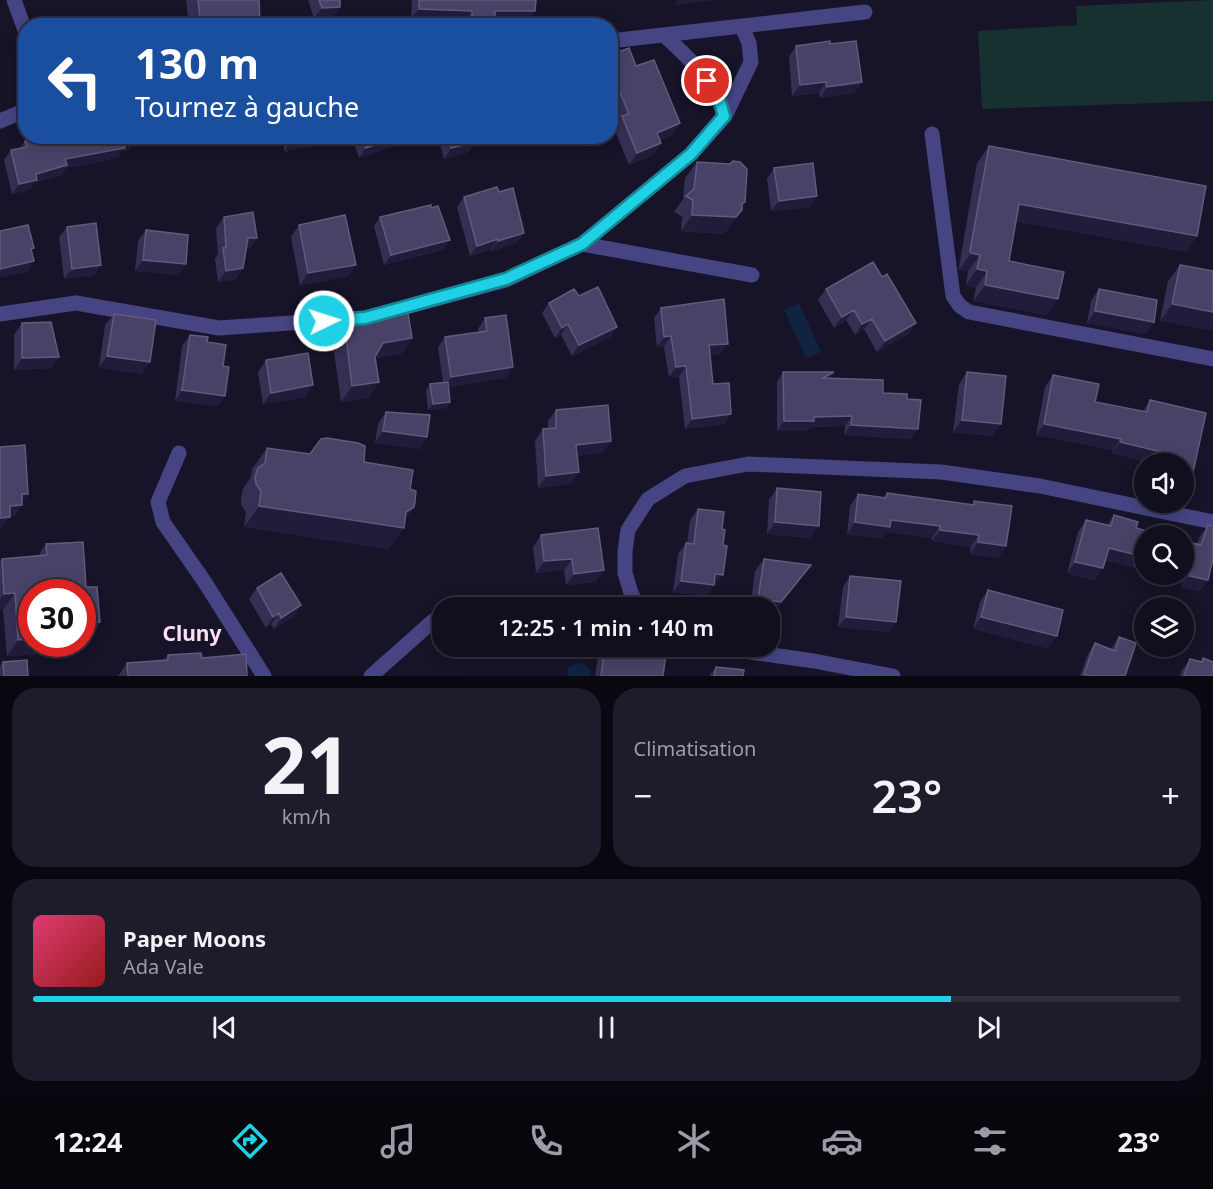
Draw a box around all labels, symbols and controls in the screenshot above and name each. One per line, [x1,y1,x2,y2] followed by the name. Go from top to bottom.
[135,34,259,91] text: 130 m
[36,42,114,120] icon: left
[681,55,732,106] pin
[690,64,723,97] icon: arrive
[135,88,359,125] text: Tournez à gauche
[292,289,356,353] position arrow
[1134,453,1194,657] map controls
[1134,453,1194,513] button: sound
[1134,525,1194,585] button: search
[18,579,96,657] speed limit sign: 30
[1134,597,1194,657] button: layers
[498,612,714,642] text: 12:25 · 1 min · 140 m
[162,619,222,647] district label: Cluny
[262,711,351,817] text: 21
[634,735,756,762] text: Climatisation
[871,765,942,826] text: 23°
[634,773,652,818] text: −
[1161,773,1180,818] text: +
[282,803,331,830] text: km/h
[123,923,266,953] text: Paper Moons
[123,953,204,980] text: Ada Vale
[208,1011,241,1044] icon: previous
[590,1011,623,1044] icon: pause
[972,1011,1005,1044] icon: next
[229,1120,271,1162] icon: directions
[377,1120,419,1162] icon: music
[525,1120,567,1162] icon: phone
[673,1120,715,1162] icon: climate
[821,1120,863,1162] icon: car
[969,1120,1011,1162] icon: filters
[53,1123,122,1160] text: 12:24
[1118,1123,1160,1160] text: 23°

